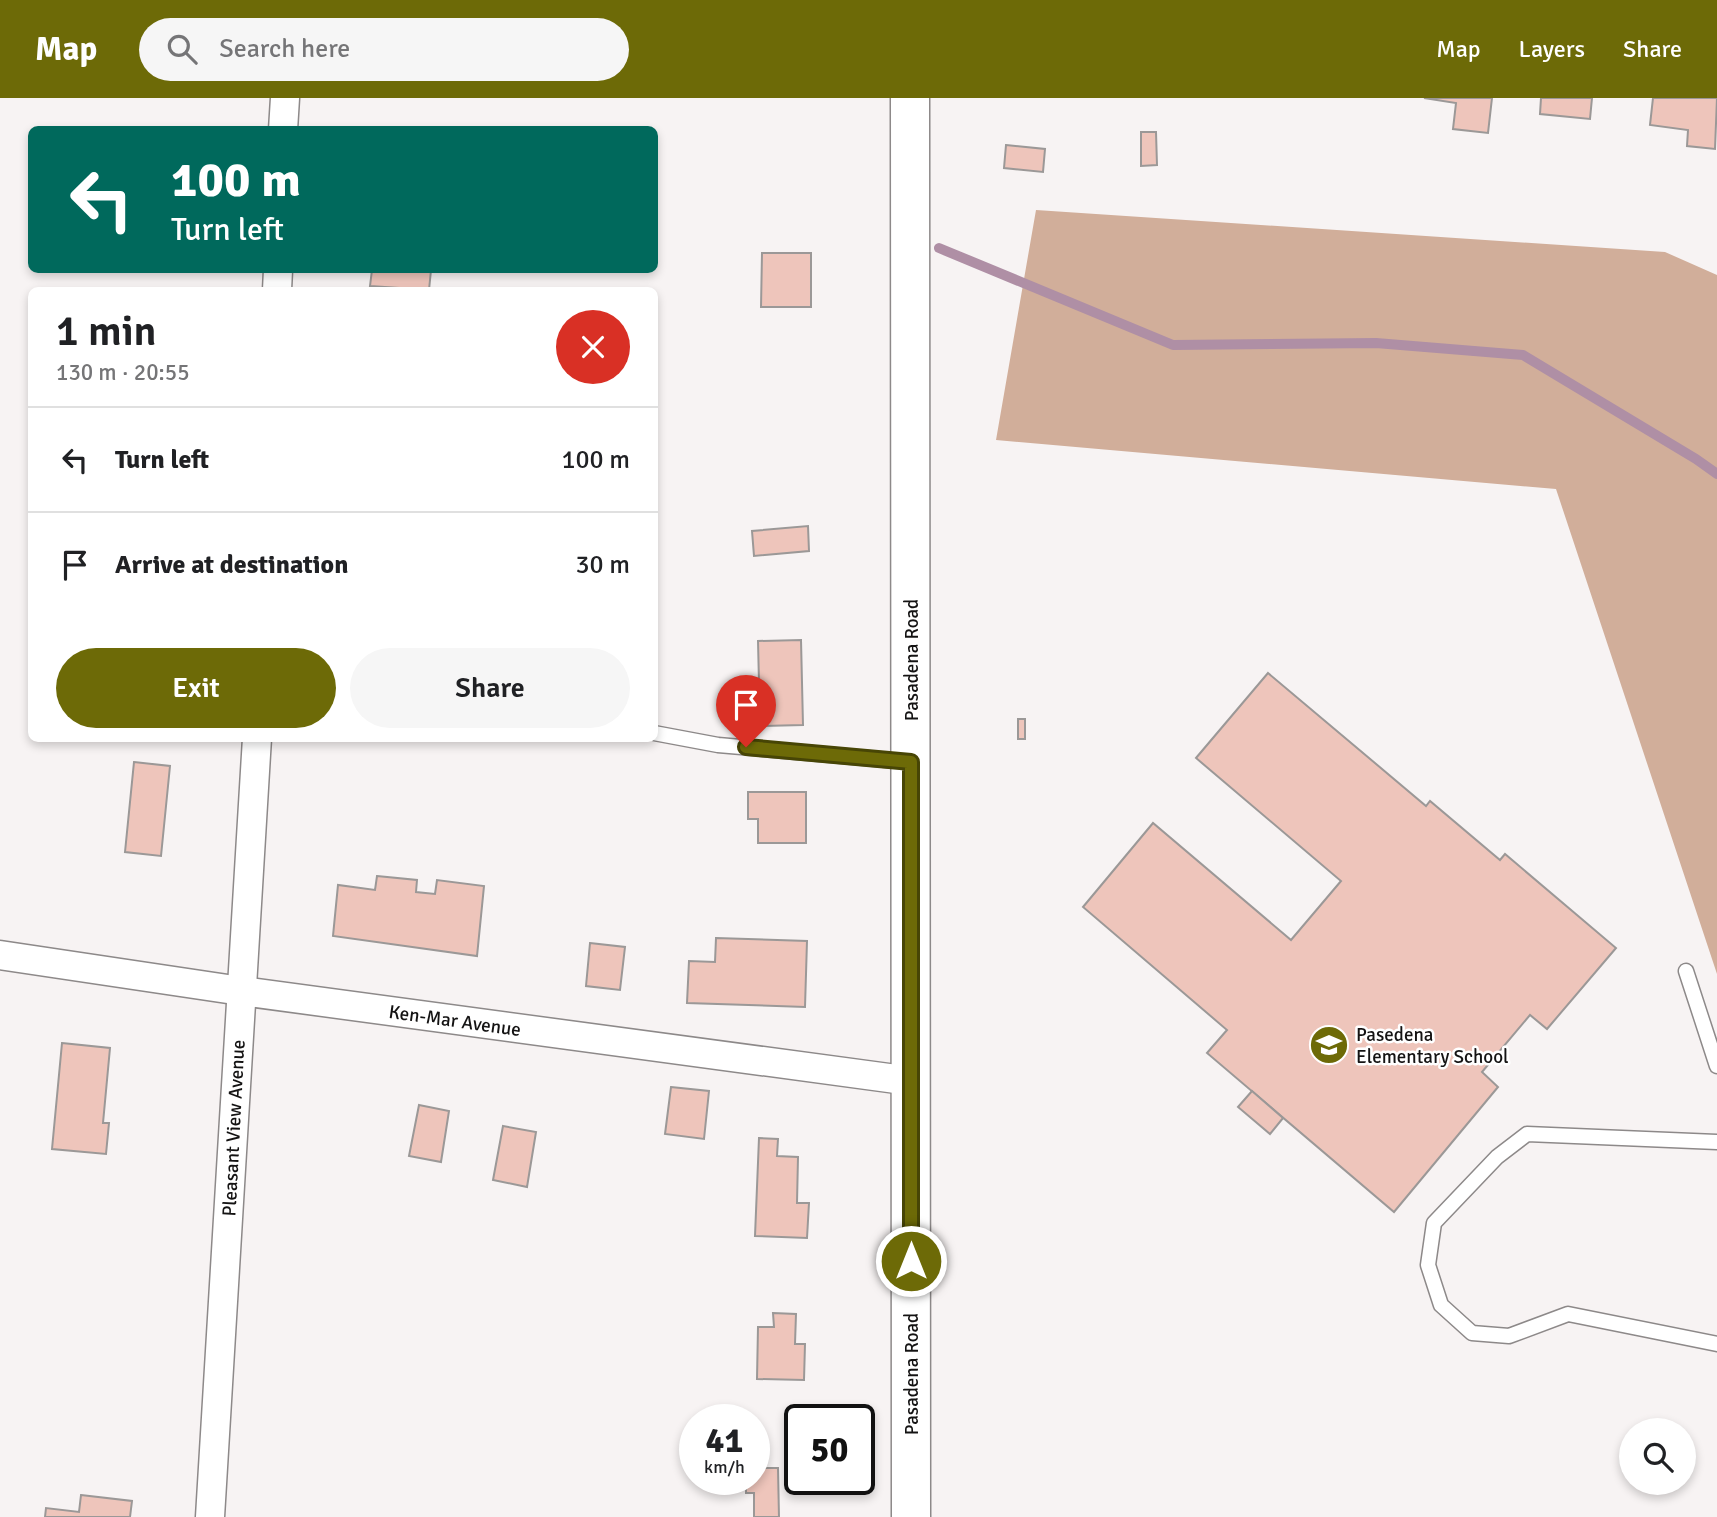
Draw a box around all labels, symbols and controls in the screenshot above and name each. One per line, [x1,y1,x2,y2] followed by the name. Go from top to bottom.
[139,18,629,81] search box
[35,29,97,70] text: Map
[163,30,201,68] icon: search
[219,33,350,65] text: Search here
[1436,34,1481,64] text: Map
[1519,34,1585,64] text: Layers
[1623,34,1682,64] text: Share
[171,150,301,210] text: 100 m
[56,154,147,245] icon: left
[171,210,284,249] text: Turn left
[56,306,157,357] text: 1 min
[556,310,630,384] button: close
[56,358,190,387] text: 130 m · 20:55
[56,441,94,479] icon: left
[115,444,209,476] text: Turn left
[561,444,630,476] text: 100 m
[56,546,94,584] icon: arrive
[115,549,348,581] text: Arrive at destination
[575,549,630,581] text: 30 m
[900,599,924,721] street label: Pasadena Road
[56,648,336,728] button: Exit
[350,648,630,728] button: Share
[716,675,776,747] pin
[727,686,765,724] icon: arrive
[387,1000,522,1042] street label: Ken-Mar Avenue
[1356,1023,1509,1069] place label: Pasedena Elementary School
[1308,1024,1350,1066] school or university icon: Pasedena Elementary School
[217,1039,251,1217] street label: Pleasant View Avenue
[874,1224,948,1298] position arrow
[900,1313,924,1435] street label: Pasadena Road
[784,1404,875,1495] speed limit sign: 50
[1619,1418,1696,1495] map controls
[1619,1418,1696,1495] button: search
[706,1419,743,1462] text: 41
[704,1456,745,1478] text: km/h

